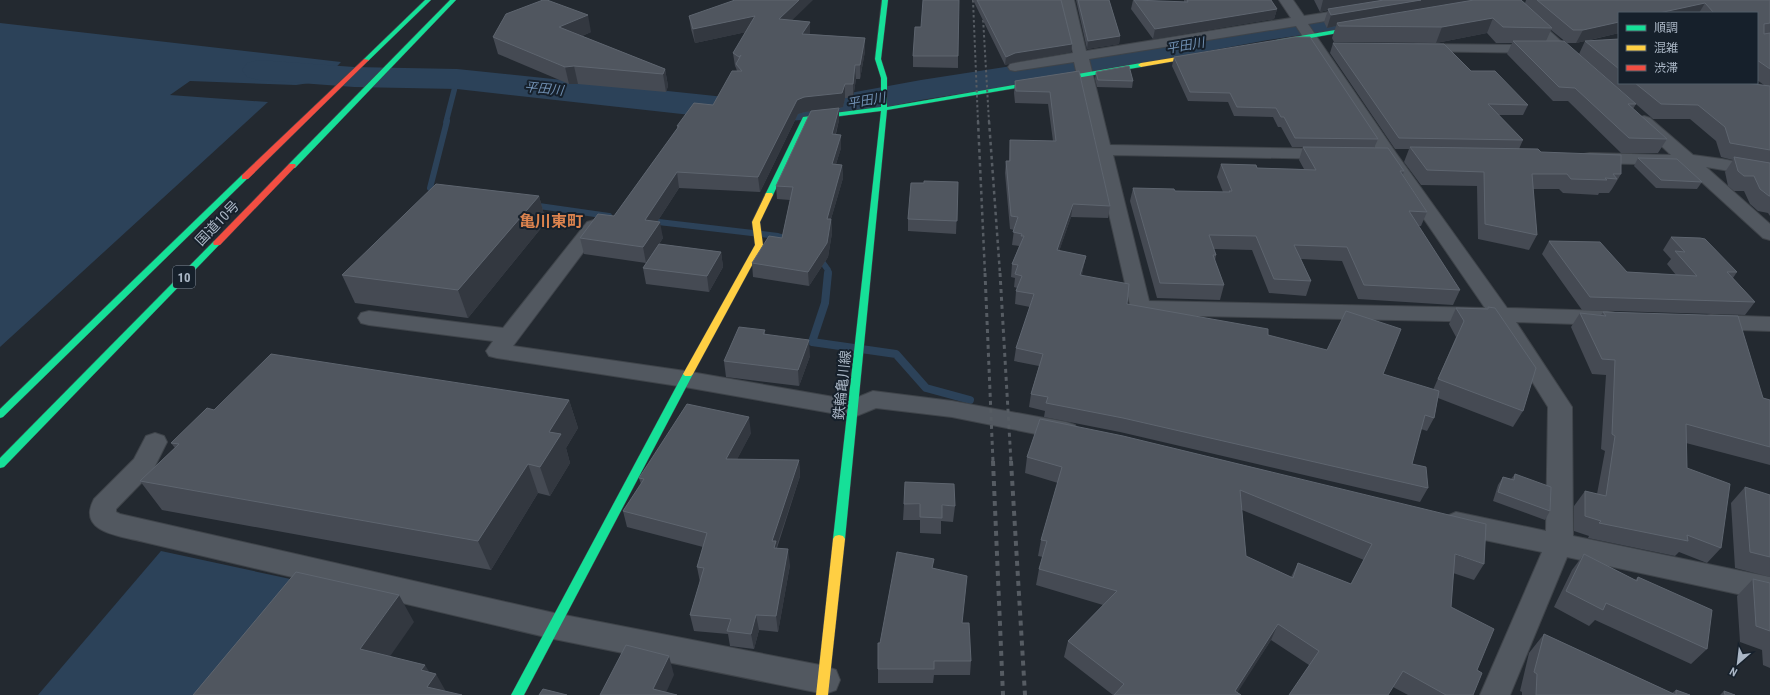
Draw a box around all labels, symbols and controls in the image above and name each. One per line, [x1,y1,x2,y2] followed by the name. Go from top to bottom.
[1618,12,1758,84] legend
[1654,21,1678,35] text: 順調
[1165,34,1208,56] water label: 平田川
[1654,41,1678,55] text: 混雑
[1654,61,1678,75] text: 渋滞
[524,79,566,98] water label: 平田川
[846,89,889,111] water label: 平田川
[192,197,242,249] street label: 国道10号
[519,212,583,231] district label: 亀川東町
[173,266,195,288] road number: 10
[830,349,854,421] street label: 鉄輪亀川線
[1718,643,1758,683] north arrow
[1727,664,1740,679] text: N

